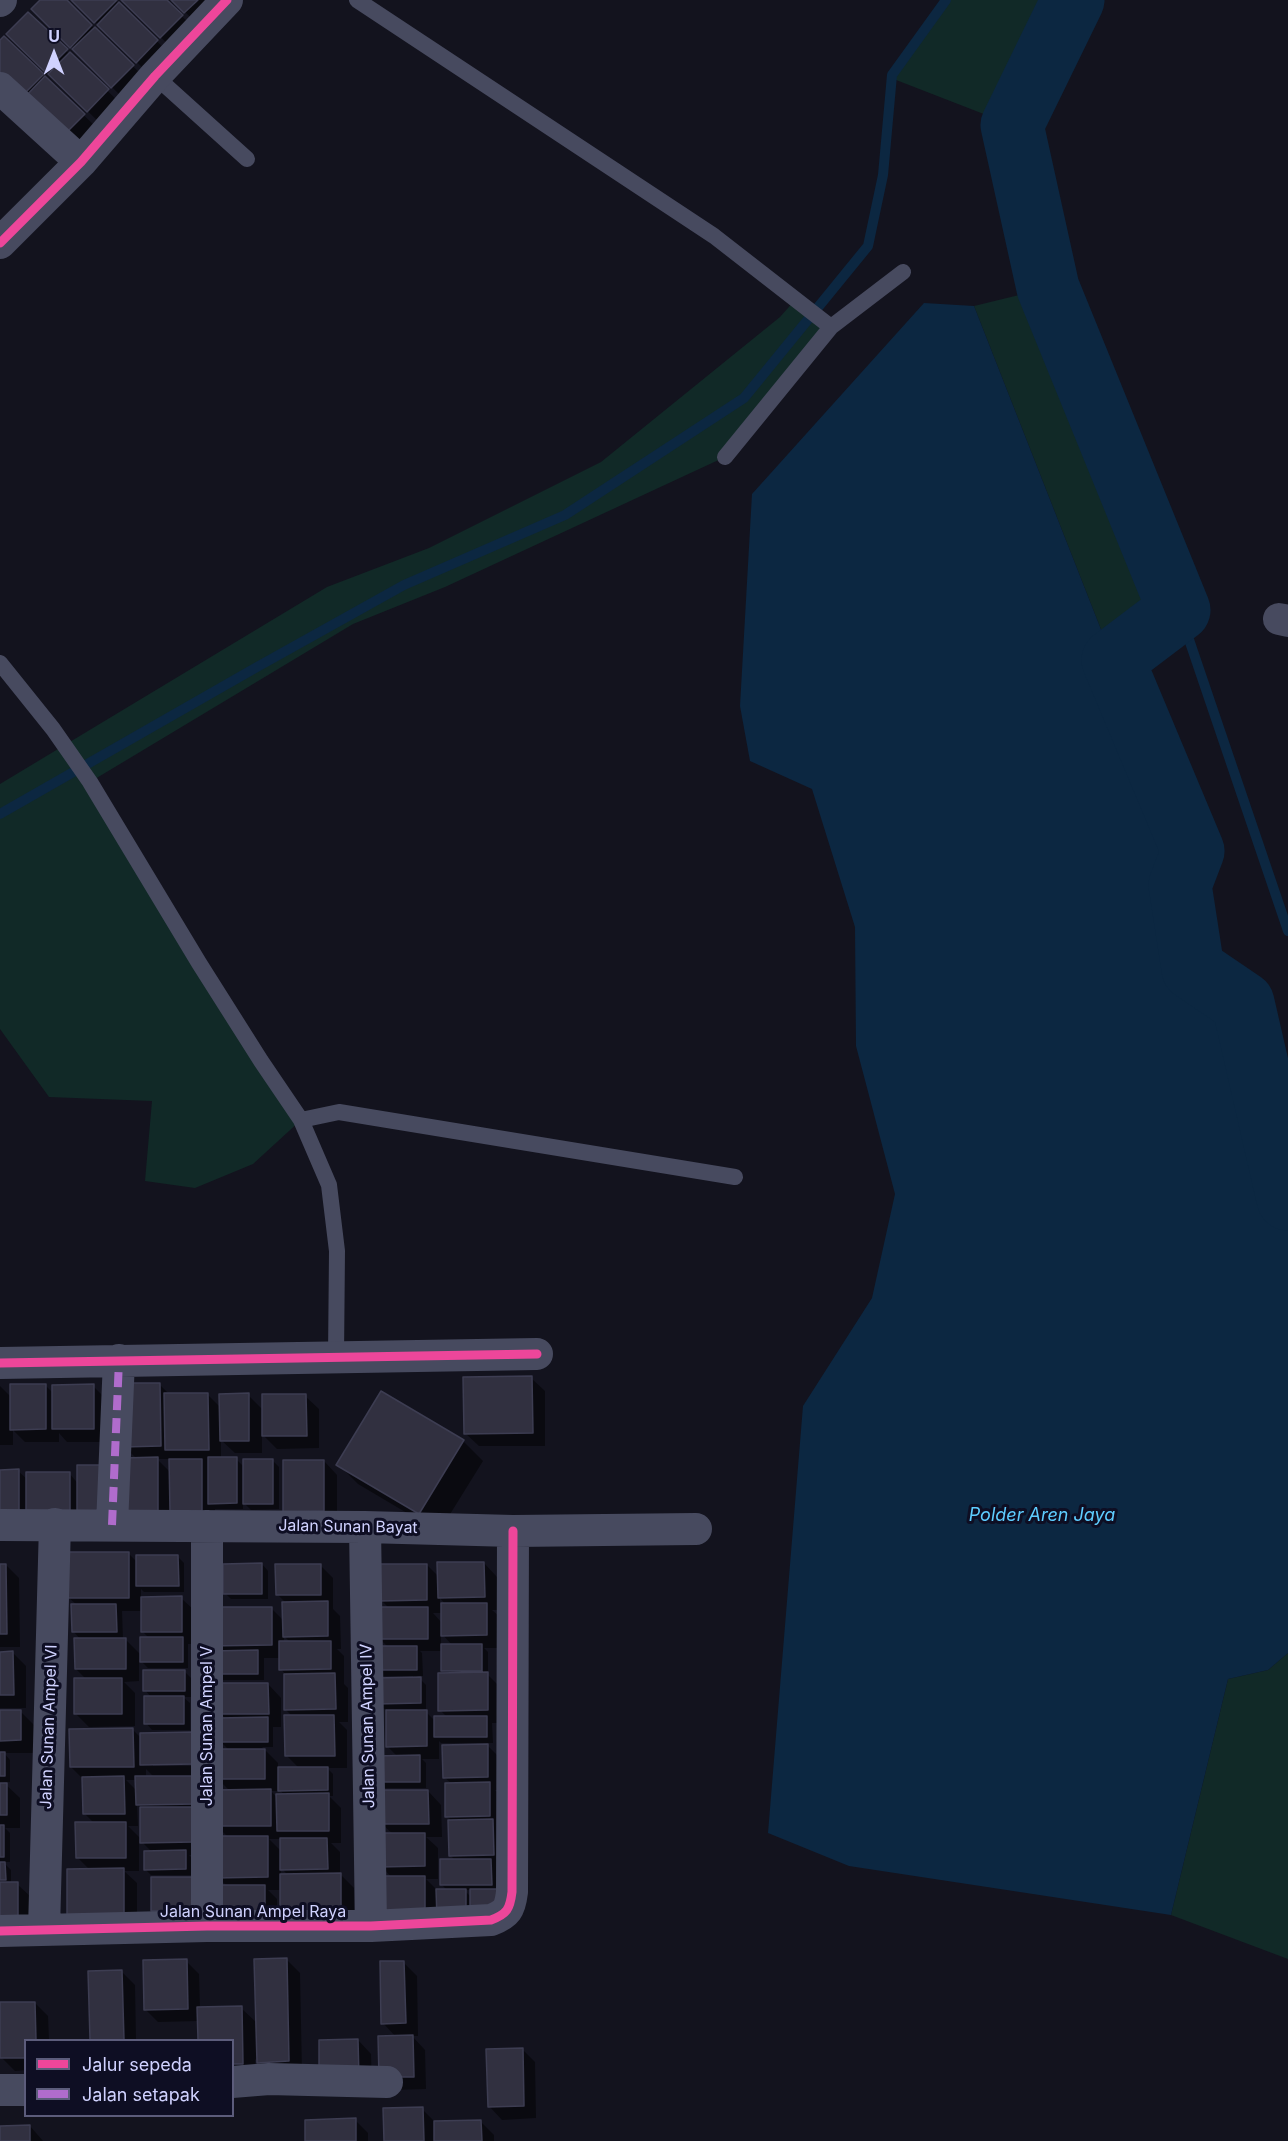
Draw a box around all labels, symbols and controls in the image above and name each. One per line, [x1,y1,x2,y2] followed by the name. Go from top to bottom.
[24,24,84,84] north arrow
[48,26,60,46] text: U
[969,1505,1115,1527] water label: Polder Aren Jaya
[278,1516,418,1538] street label: Jalan Sunan Bayat
[357,1643,379,1809] street label: Jalan Sunan Ampel IV
[37,1644,61,1810] street label: Jalan Sunan Ampel VI
[197,1646,217,1806] street label: Jalan Sunan Ampel V
[160,1902,346,1922] street label: Jalan Sunan Ampel Raya
[24,2039,234,2117] legend
[82,2054,192,2075] text: Jalur sepeda
[82,2084,200,2105] text: Jalan setapak

